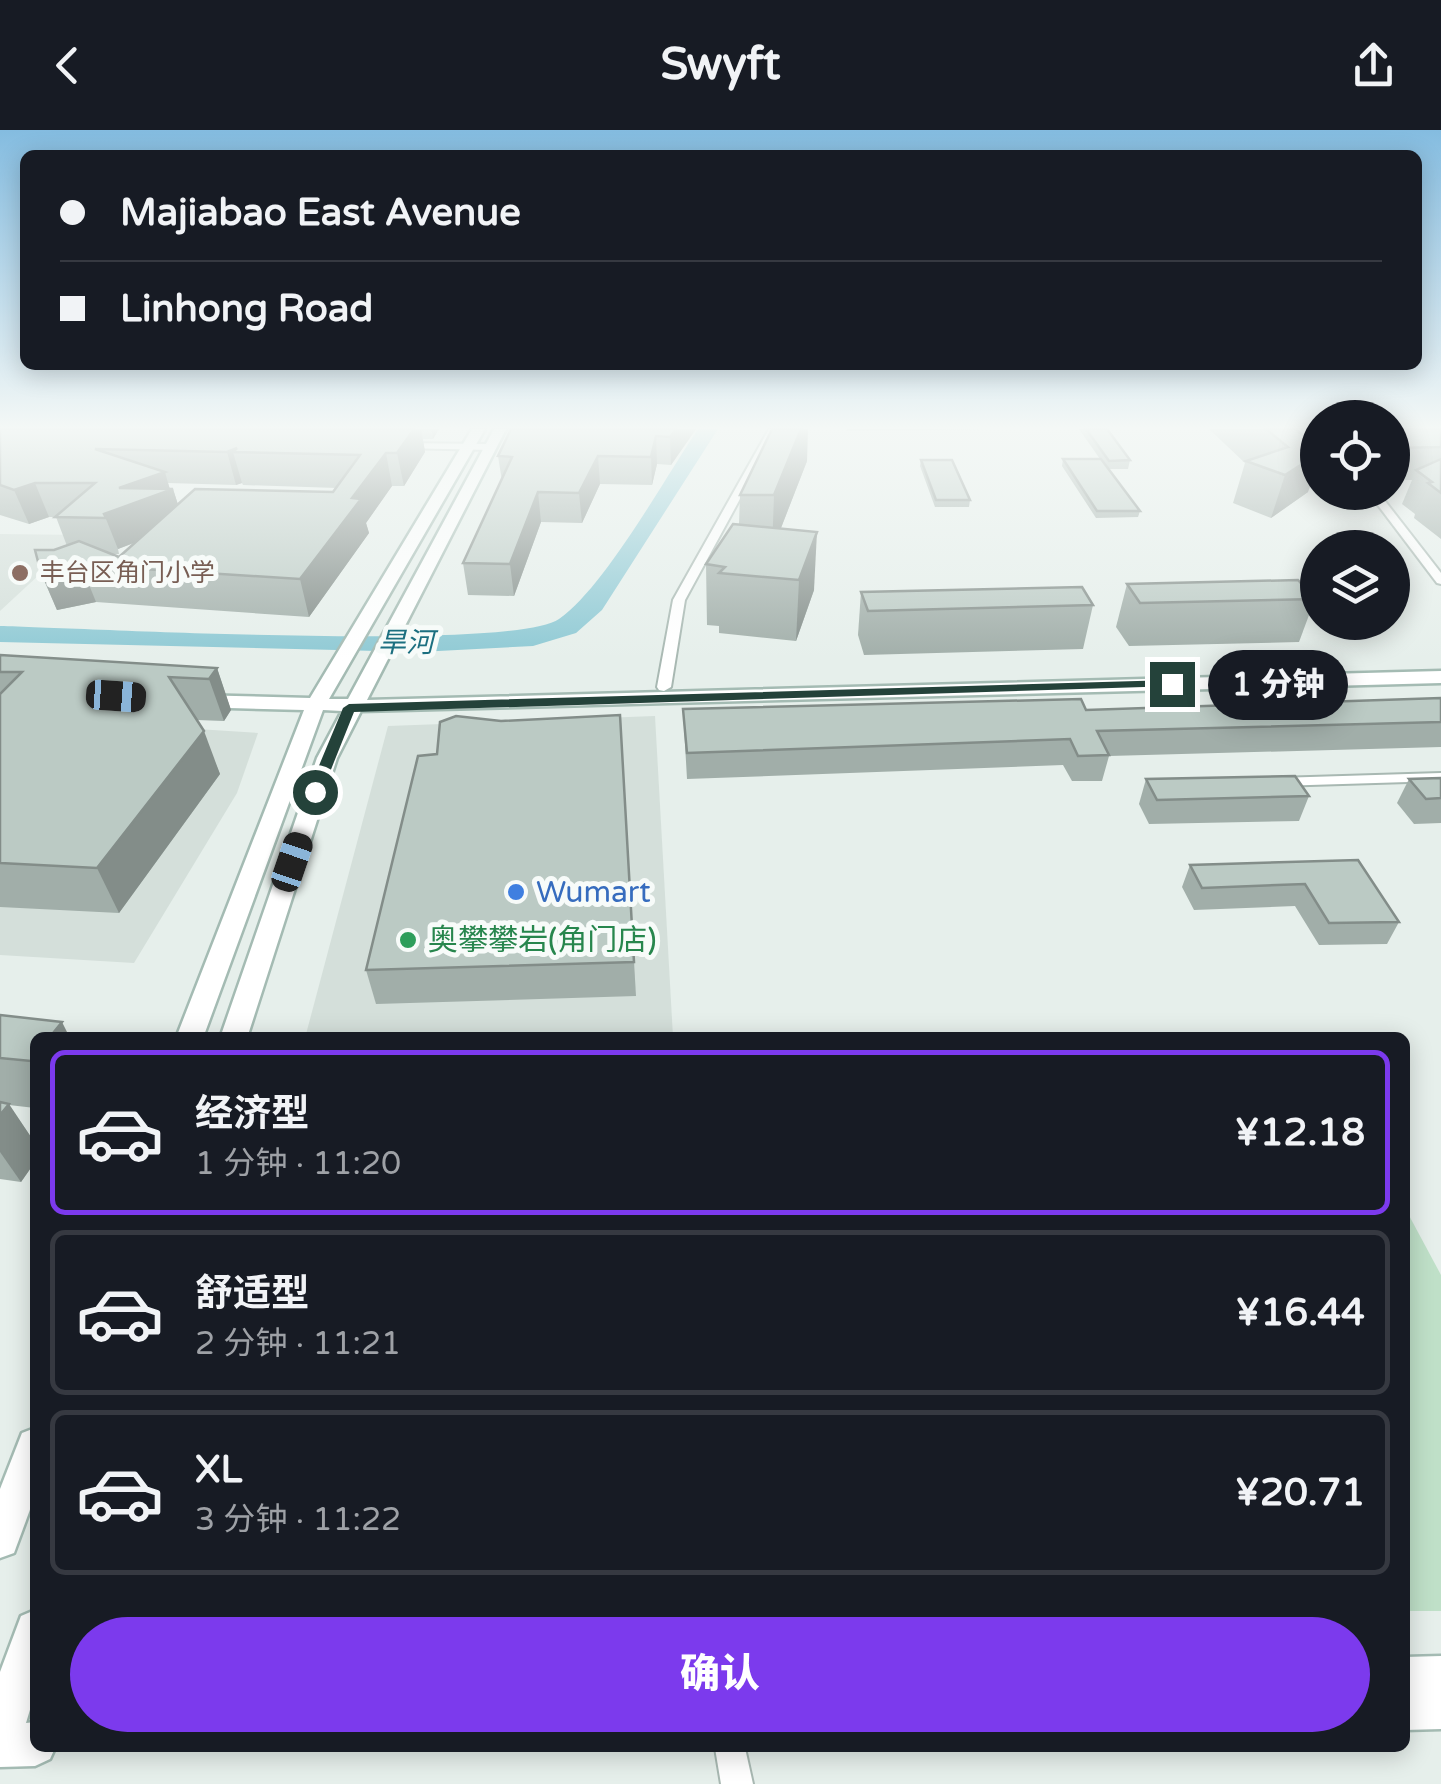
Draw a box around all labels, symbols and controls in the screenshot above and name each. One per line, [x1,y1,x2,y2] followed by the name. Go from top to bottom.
[40,38,95,93] icon: back
[660,38,781,92] text: Swyft
[1346,38,1401,93] icon: share
[120,190,521,236] text: Majiabao East Avenue
[120,286,373,332] text: Linhong Road
[1300,400,1410,640] map controls
[1300,400,1410,510] button: locate
[1300,530,1410,640] button: layers
[40,558,215,588] place label: 丰台区角门小学
[9,562,31,584] marker: 丰台区角门小学
[378,626,439,660] water label: 旱河
[1207,649,1347,719] callout: 1 分钟
[1150,662,1195,707] route end
[1232,666,1324,704] text: 1 分钟
[85,679,147,713] car
[293,770,338,815] route start
[268,829,316,895] car
[536,874,651,911] place label: Wumart
[505,881,527,903] marker: Wumart
[428,922,657,959] place label: 奥攀攀岩(角门店)
[397,929,419,951] marker: 奥攀攀岩(角门店)
[75,1088,165,1178] icon: car
[195,1091,309,1137] text: 经济型
[1235,1110,1365,1156] text: ¥12.18
[195,1145,401,1183] text: 1 分钟 · 11:20
[75,1268,165,1358] icon: car
[195,1271,309,1317] text: 舒适型
[1235,1290,1365,1336] text: ¥16.44
[195,1325,401,1363] text: 2 分钟 · 11:21
[195,1447,242,1493] text: XL
[75,1448,165,1538] icon: car
[1235,1470,1365,1516] text: ¥20.71
[195,1501,401,1539] text: 3 分钟 · 11:22
[70,1617,1370,1732] button: 确认

